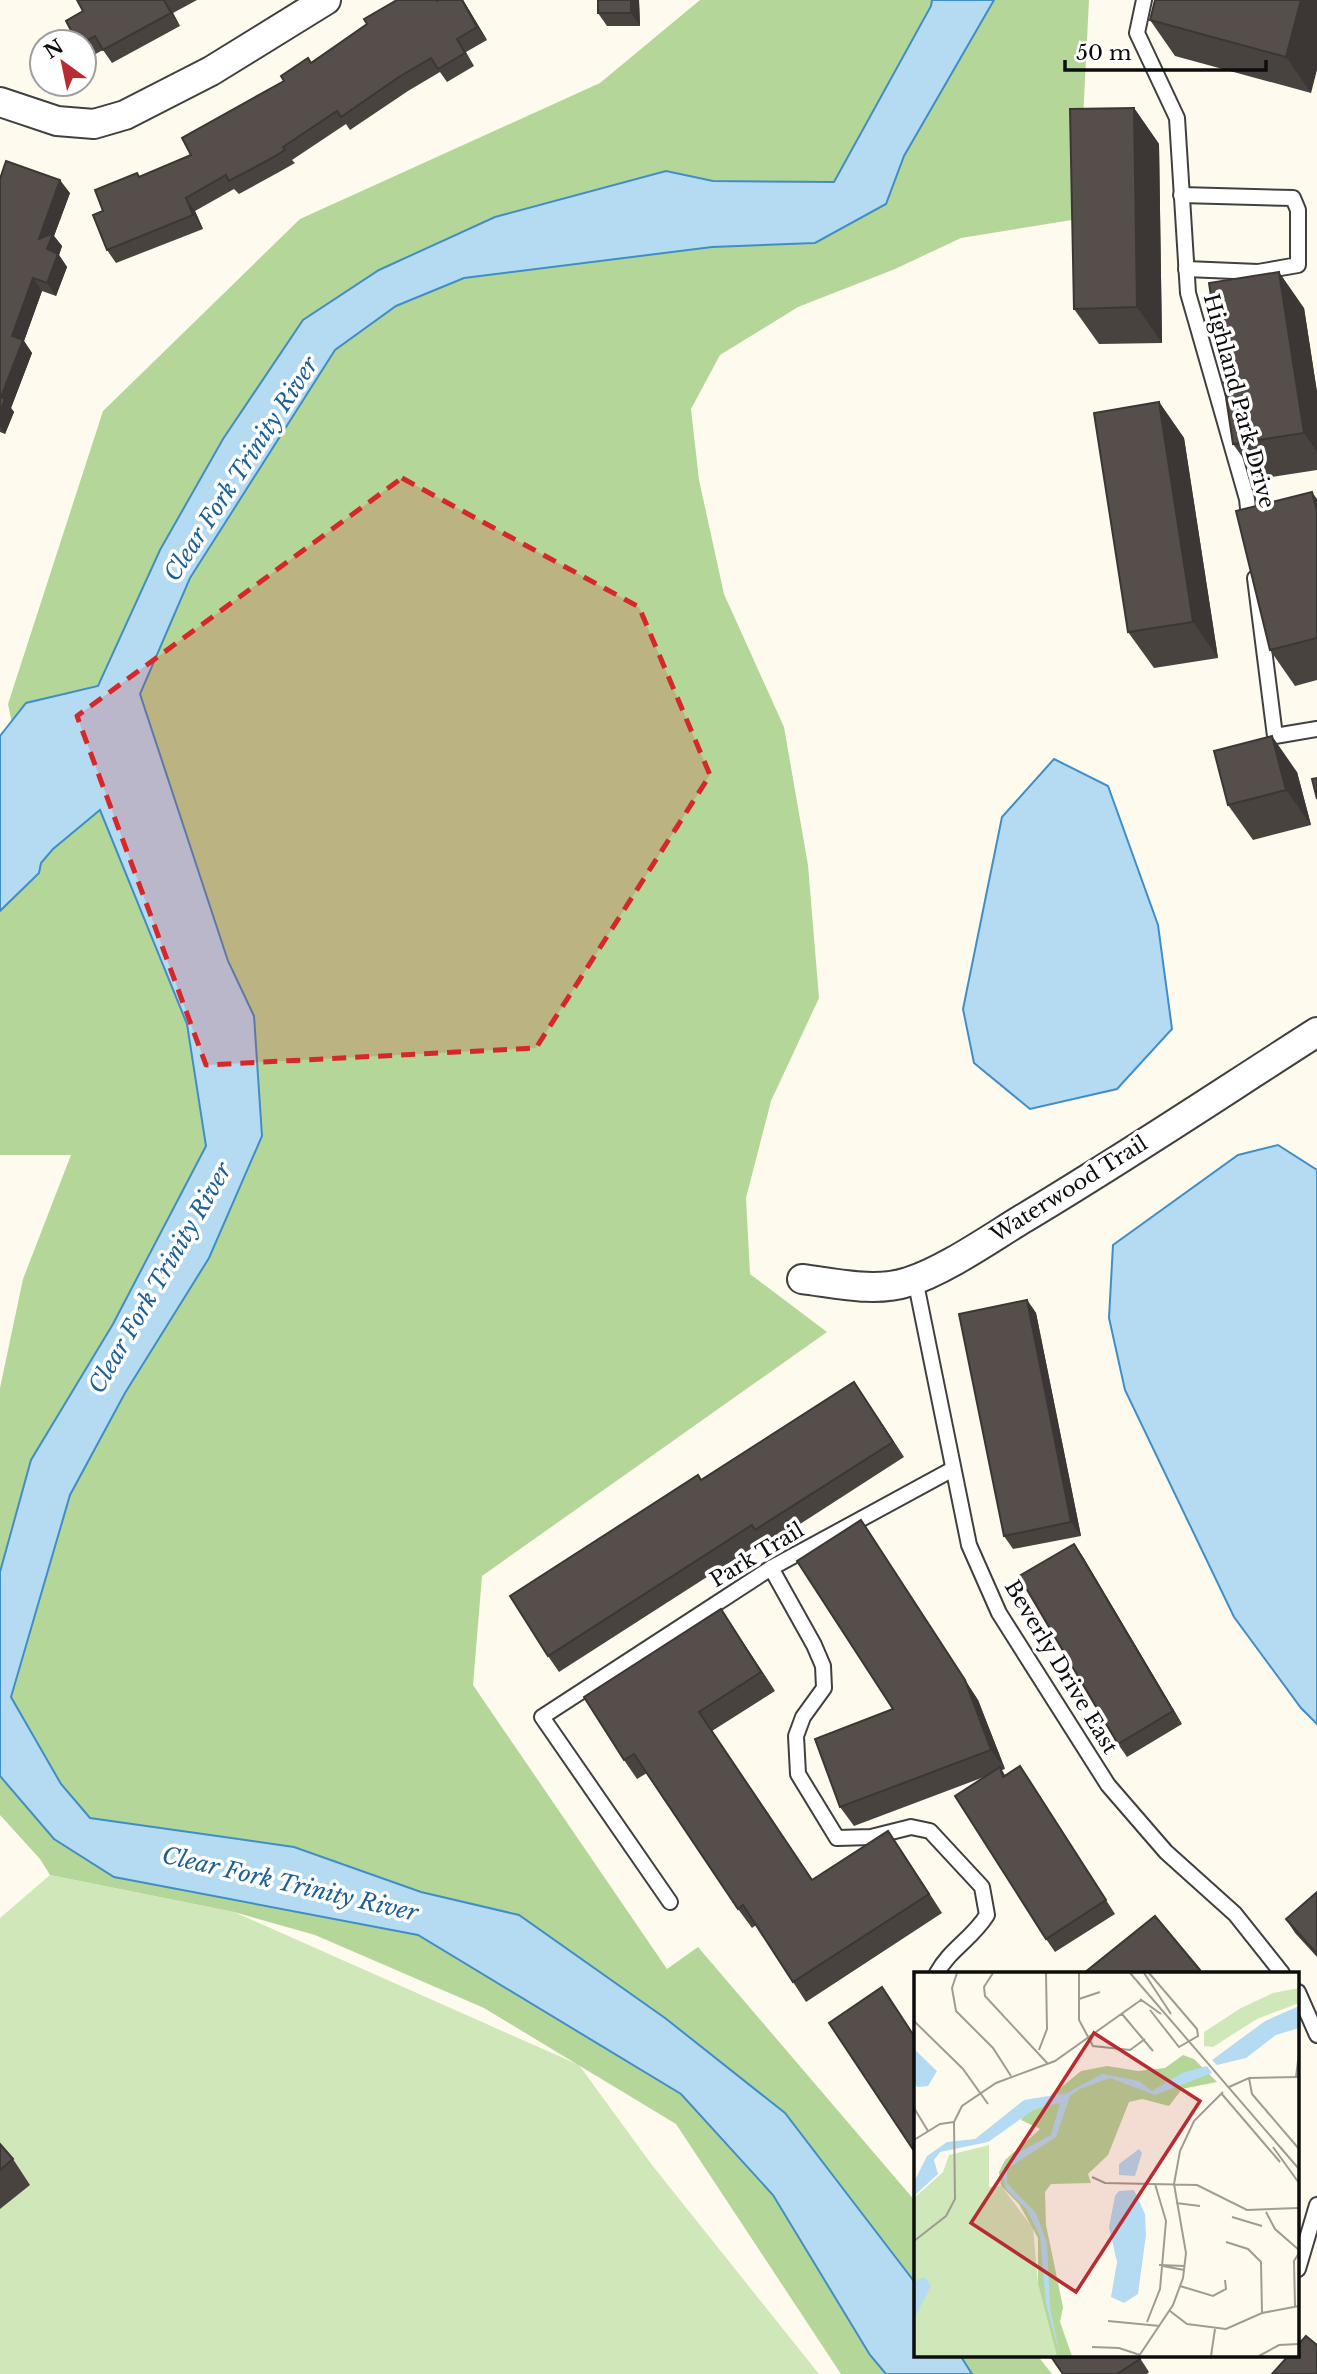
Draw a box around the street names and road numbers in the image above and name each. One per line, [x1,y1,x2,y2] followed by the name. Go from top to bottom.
[1198,291,1280,511] street label: Highland Park Drive
[985,1130,1152,1248] street label: Waterwood Trail
[705,1517,809,1593] street label: Park Trail
[999,1575,1123,1759] street label: Beverly Drive East

